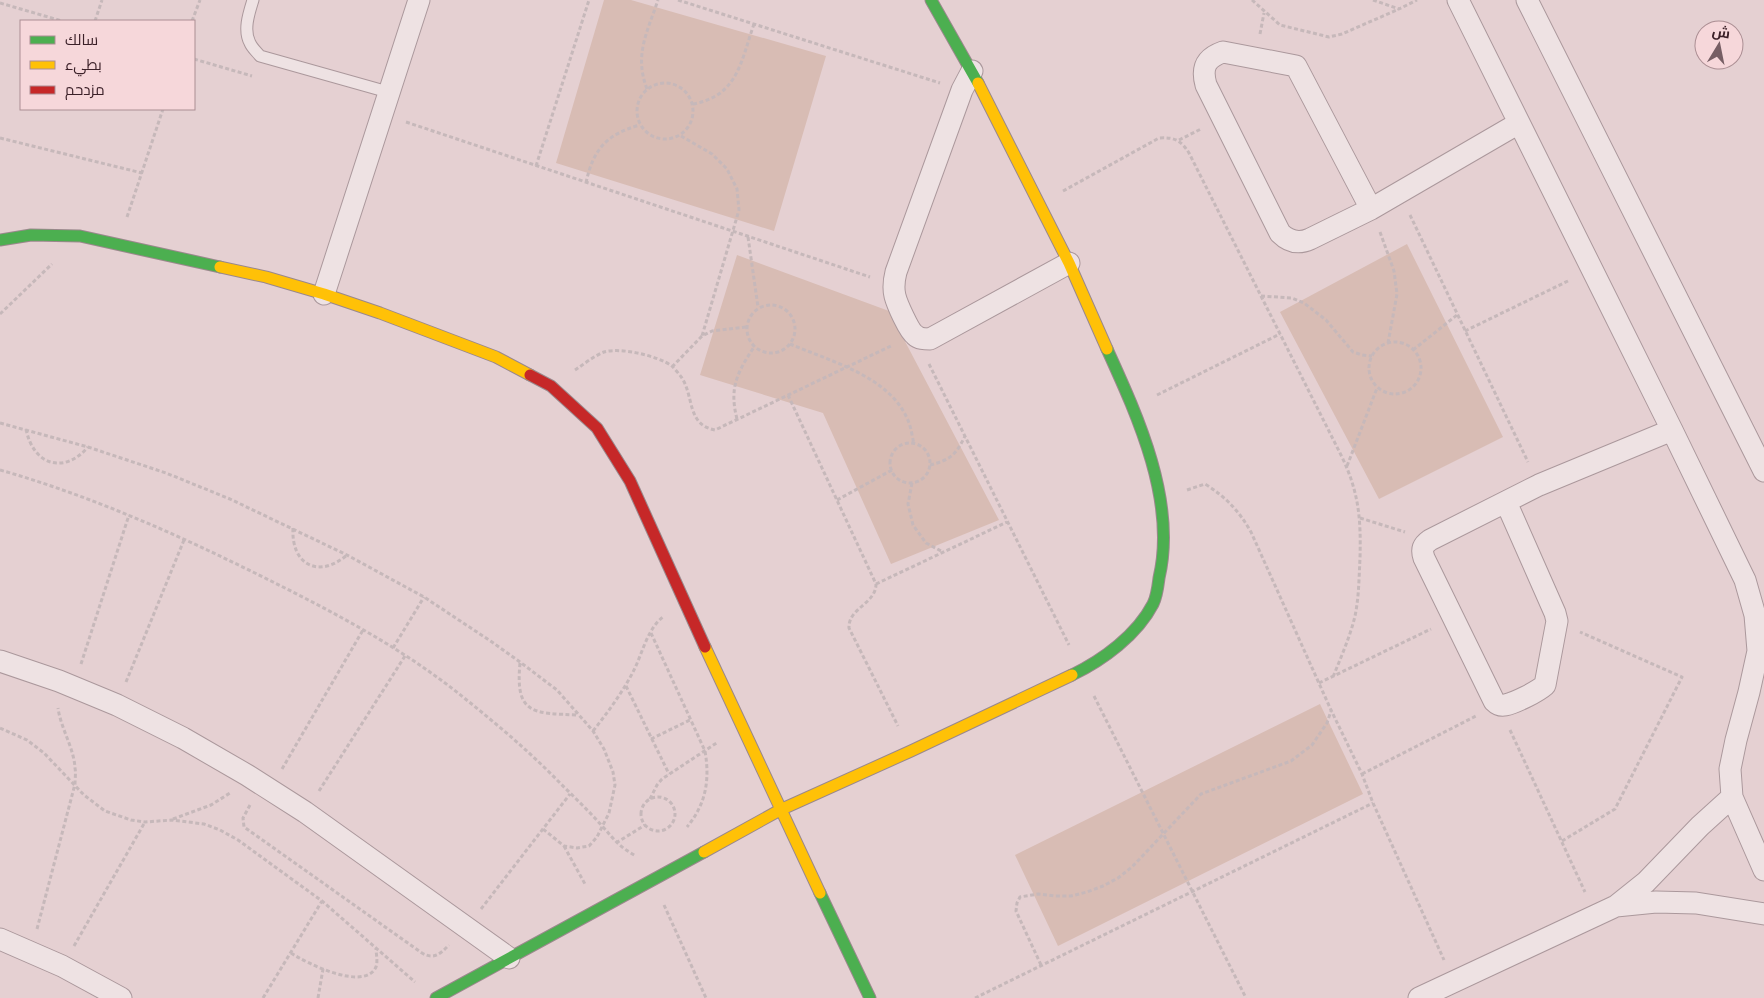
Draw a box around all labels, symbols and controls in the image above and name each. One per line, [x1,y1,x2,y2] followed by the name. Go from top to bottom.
[20,20,195,110] legend
[1694,20,1744,70] north arrow
[1710,21,1732,45] text: ش
[65,29,98,52] text: سالك
[65,54,102,77] text: بطيء
[65,79,105,102] text: مزدحم

